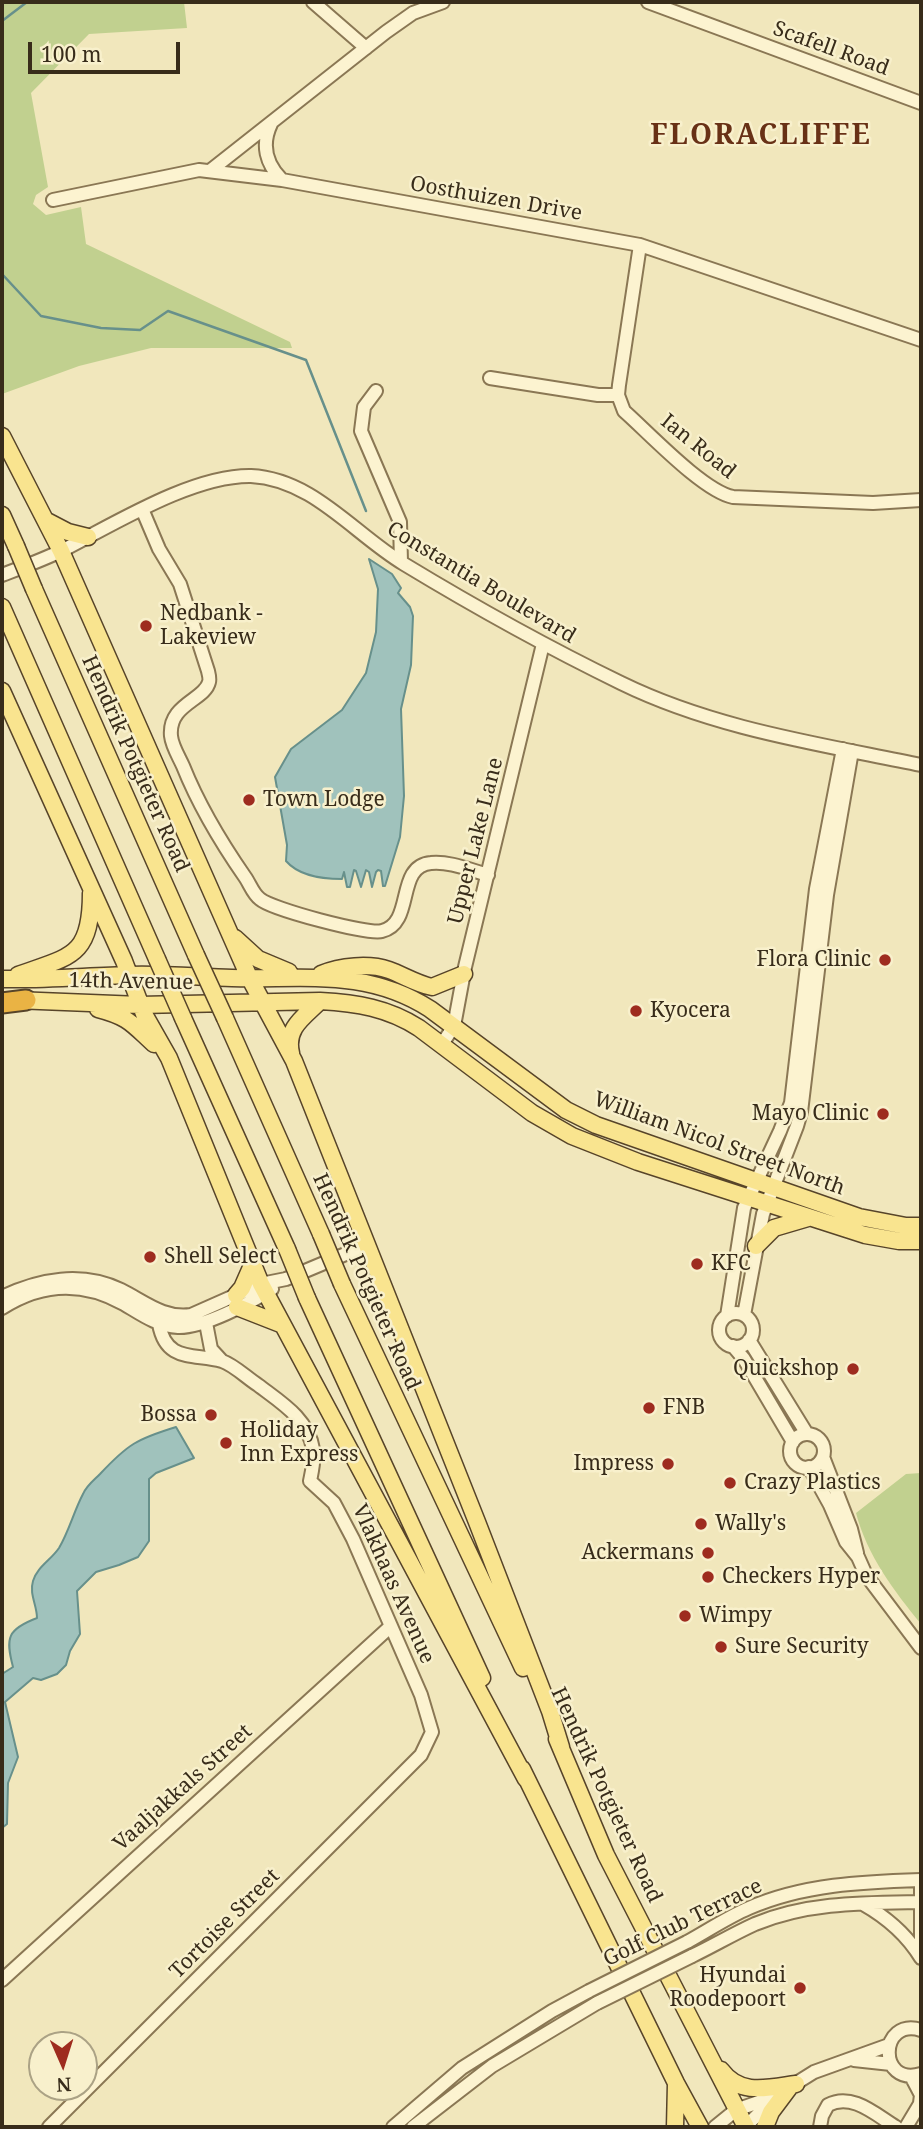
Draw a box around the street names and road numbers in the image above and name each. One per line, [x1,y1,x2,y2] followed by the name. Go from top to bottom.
[770,16,892,82] street label: Scafell Road
[408,171,584,227] street label: Oosthuizen Drive
[655,409,741,485] street label: Ian Road
[382,517,580,649] street label: Constantia Boulevard
[76,652,194,876] street label: Hendrik Potgieter Road
[443,755,509,927] street label: Upper Lake Lane
[68,968,194,996] street label: 14th Avenue
[590,1087,848,1201] street label: William Nicol Street North
[307,1170,425,1394] street label: Hendrik Potgieter Road
[347,1500,439,1668] street label: Vlakhaas Avenue
[545,1683,667,1907] street label: Hendrik Potgieter Road
[109,1719,257,1857] street label: Vaaljakkals Street
[165,1864,285,1984] street label: Tortoise Street
[599,1874,767,1972] street label: Golf Club Terrace

